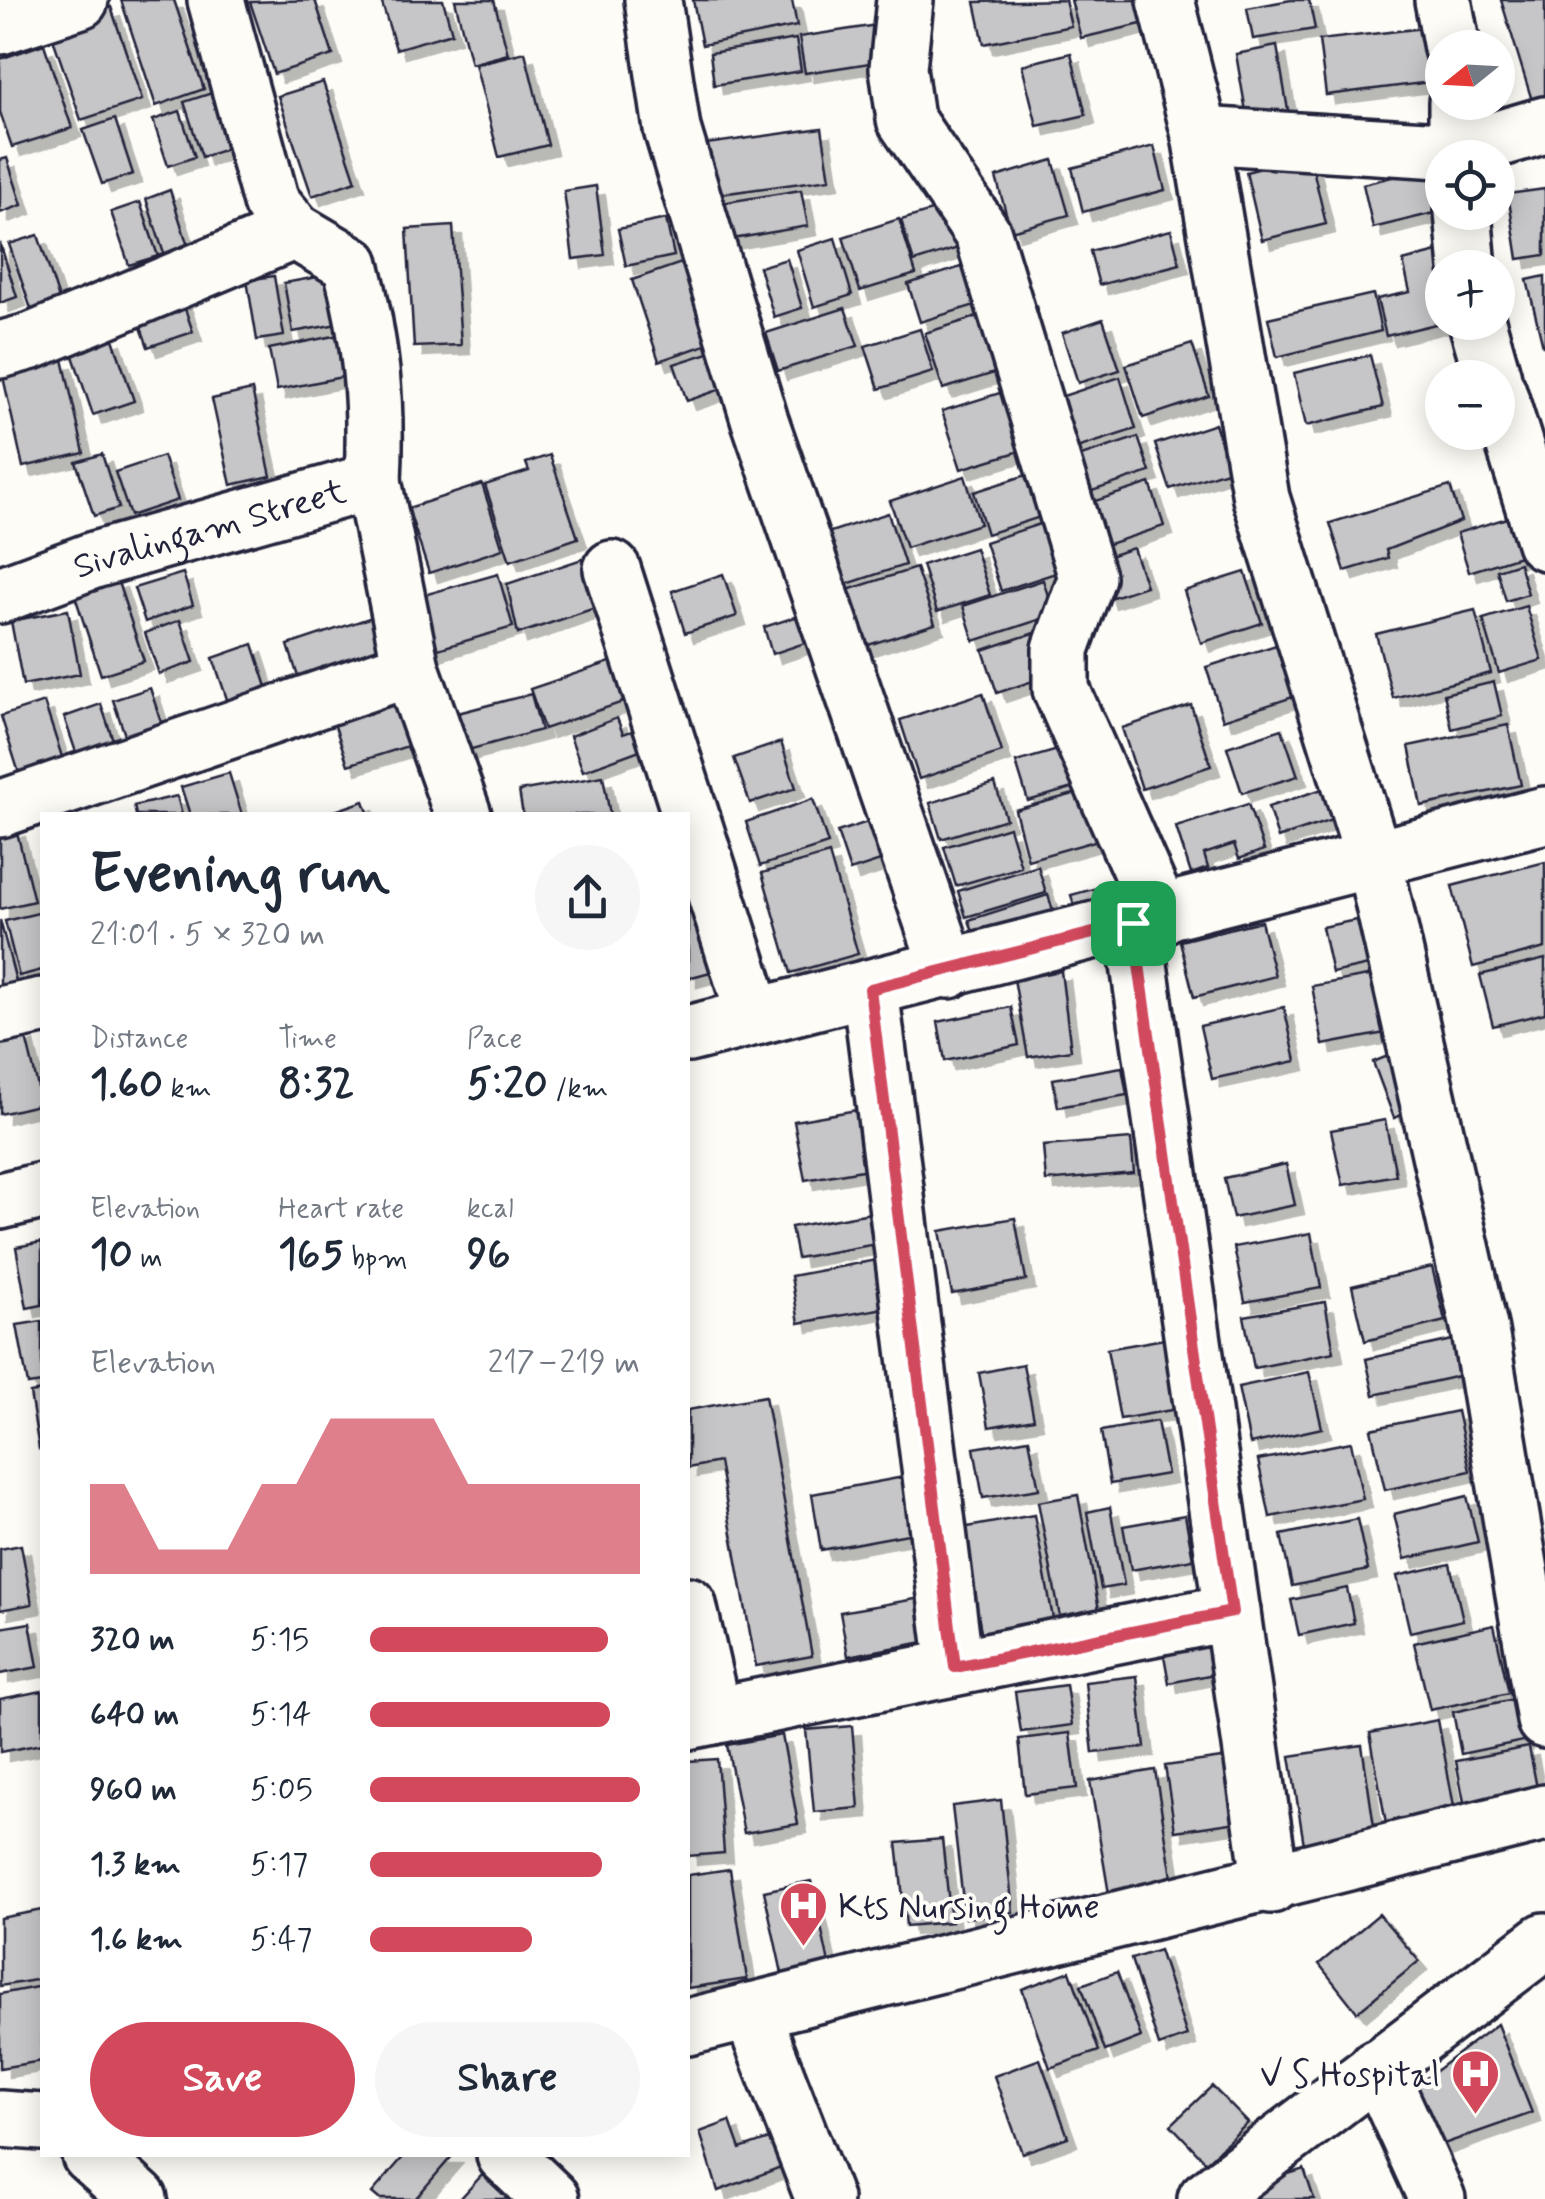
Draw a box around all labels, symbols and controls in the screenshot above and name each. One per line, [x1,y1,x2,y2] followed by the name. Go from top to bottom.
[1425,30,1515,120] north arrow
[1425,30,1515,450] map controls
[1425,140,1515,230] button: locate
[1425,250,1515,340] button: +
[1425,360,1515,450] button: −
[67,469,352,591] street label: Sivalingam Street
[90,840,390,912] text: Evening run
[535,845,640,950] button: share
[1091,881,1176,966] pin
[1106,896,1161,951] icon: arrive
[90,914,325,956] text: 21:01 · 5 × 320 m
[90,1021,188,1058] text: Distance
[278,1021,337,1058] text: Time
[467,1021,522,1058] text: Pace
[90,1058,163,1113] text: 1.60
[278,1058,354,1113] text: 8:32
[467,1058,548,1113] text: 5:20
[163,1071,211,1108] text: km
[548,1071,608,1108] text: /km
[90,1191,200,1228] text: Elevation
[278,1191,404,1228] text: Heart rate
[467,1191,514,1228] text: kcal
[90,1228,133,1283] text: 10
[278,1228,344,1283] text: 165
[467,1228,511,1283] text: 96
[133,1241,163,1278] text: m
[344,1241,408,1278] text: bpm
[90,1342,216,1384] text: Elevation
[488,1342,640,1384] text: 217–219 m
[90,1619,175,1661] text: 320 m
[250,1619,309,1661] text: 5:15
[90,1694,179,1736] text: 640 m
[250,1694,311,1736] text: 5:14
[90,1769,177,1811] text: 960 m
[250,1769,313,1811] text: 5:05
[90,1844,181,1886] text: 1.3 km
[250,1844,308,1886] text: 5:17
[777,1880,829,1948] hospital icon: Kts Nursing Home
[838,1885,1100,1935] place label: Kts Nursing Home
[90,1919,183,1961] text: 1.6 km
[250,1919,312,1961] text: 5:47
[90,2022,355,2137] button: Save
[375,2022,640,2137] button: Share
[1449,2048,1501,2116] hospital icon: V S Hospital
[1260,2053,1440,2099] place label: V S Hospital

